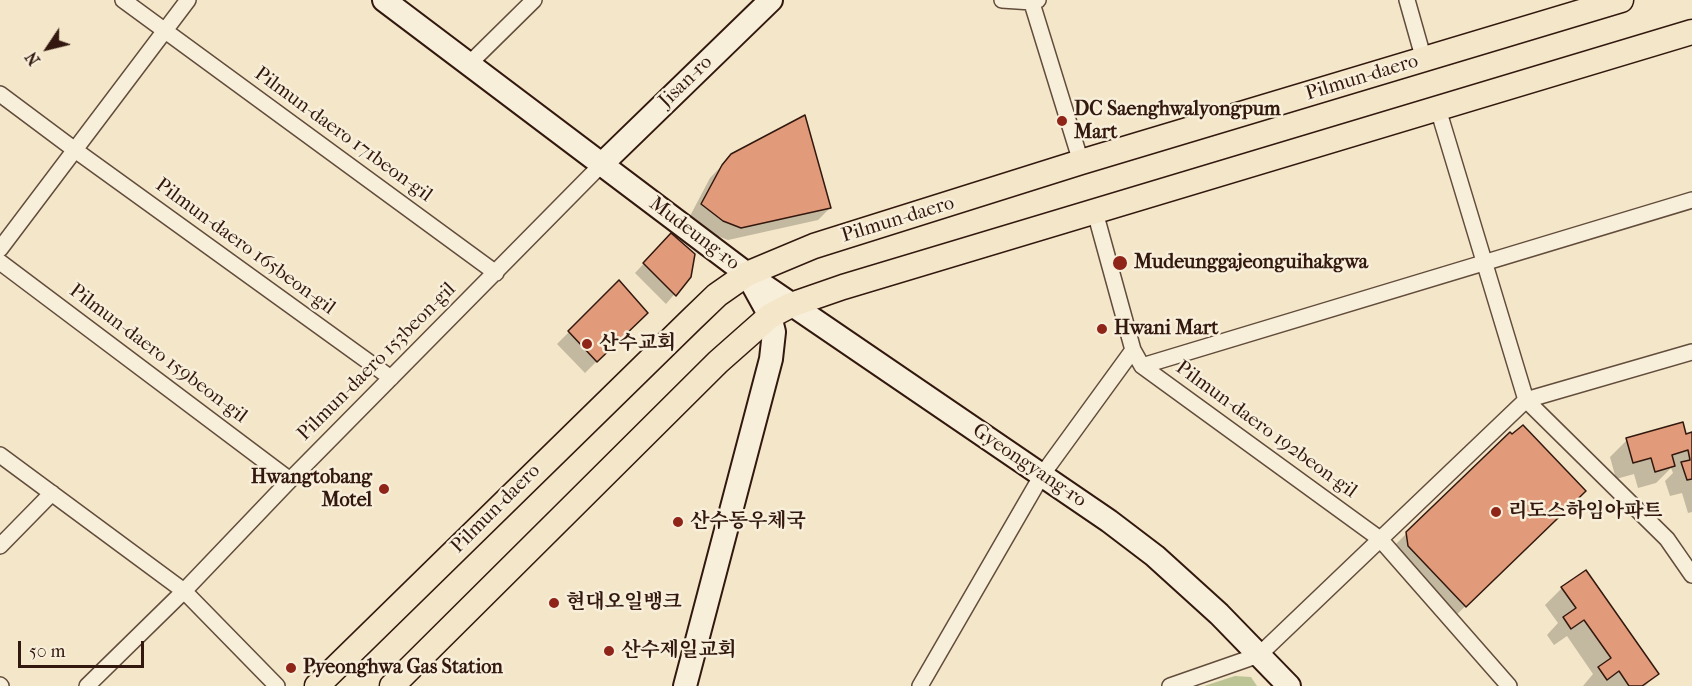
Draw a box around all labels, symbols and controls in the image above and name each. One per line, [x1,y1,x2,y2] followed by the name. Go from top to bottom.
[18,18,78,78] north arrow
[22,48,44,69] text: N
[1303,49,1421,107] street label: Pilmun-daero
[654,51,718,113] street label: Jisan-ro
[249,62,437,208] street label: Pilmun-daero 171beon-gil
[1074,98,1281,145] place label: DC Saenghwalyongpum Mart
[1055,114,1069,128] marker: DC Saenghwalyongpum Mart
[150,174,340,320] street label: Pilmun-daero 165beon-gil
[839,191,957,249] street label: Pilmun-daero
[644,192,744,276] street label: Mudeung-ro
[1134,251,1368,275] place label: Mudeunggajeonguihakgwa
[1111,254,1129,272] marker: Mudeunggajeonguihakgwa
[293,278,461,446] street label: Pilmun-daero 153beon-gil
[64,279,252,429] street label: Pilmun-daero 159beon-gil
[1114,317,1218,341] place label: Hwani Mart
[1095,322,1109,336] marker: Hwani Mart
[599,332,676,356] place label: 산수교회
[580,337,594,351] marker: 산수교회
[1171,356,1361,504] street label: Pilmun-daero 192beon-gil
[967,419,1091,513] street label: Gyeongyang-ro
[446,459,546,559] street label: Pilmun-daero
[251,466,372,513] place label: Hwangtobang Motel
[377,482,391,496] marker: Hwangtobang Motel
[1508,500,1663,524] place label: 리도스하임아파트
[1489,505,1503,519] marker: 리도스하임아파트
[690,510,806,534] place label: 산수동우체국
[671,515,685,529] marker: 산수동우체국
[566,591,682,615] place label: 현대오일뱅크
[547,596,561,610] marker: 현대오일뱅크
[21,629,147,667] scale bar
[621,639,737,663] place label: 산수제일교회
[29,641,65,662] text: 50 m
[602,644,616,658] marker: 산수제일교회
[303,656,503,680] place label: Pyeonghwa Gas Station
[284,661,298,675] marker: Pyeonghwa Gas Station

